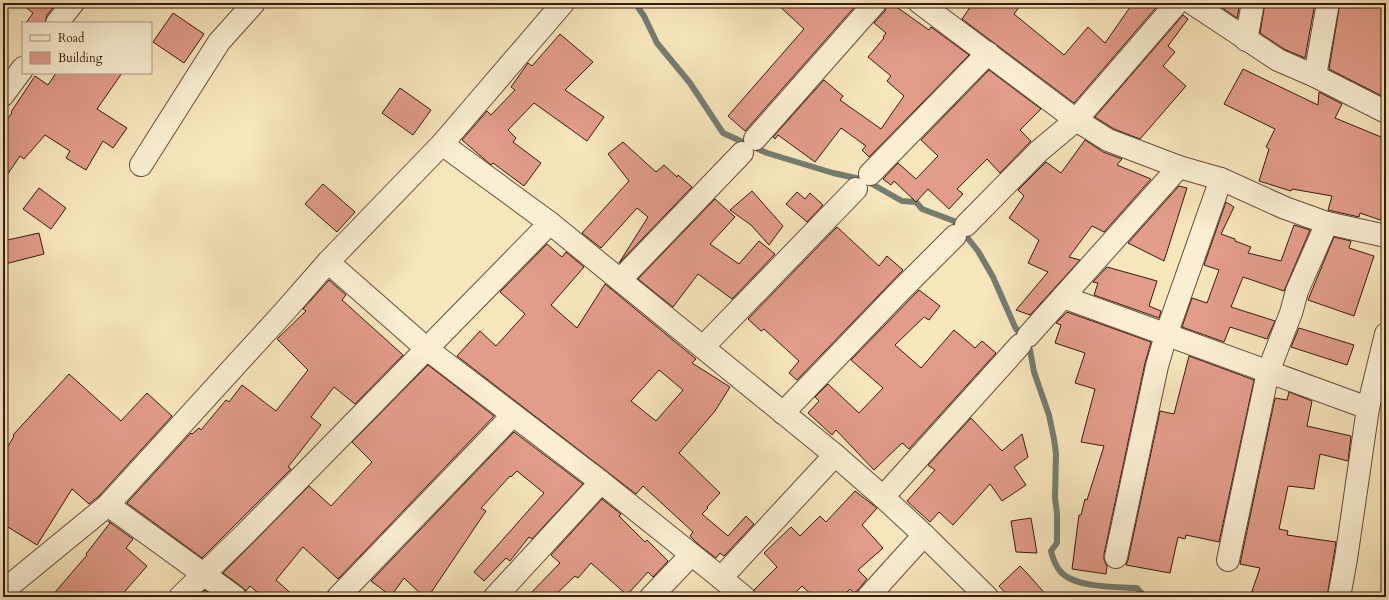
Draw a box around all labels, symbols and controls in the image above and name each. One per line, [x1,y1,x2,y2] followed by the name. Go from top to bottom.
[22,22,152,74] legend
[58,30,85,46] text: Road
[58,50,103,66] text: Building

